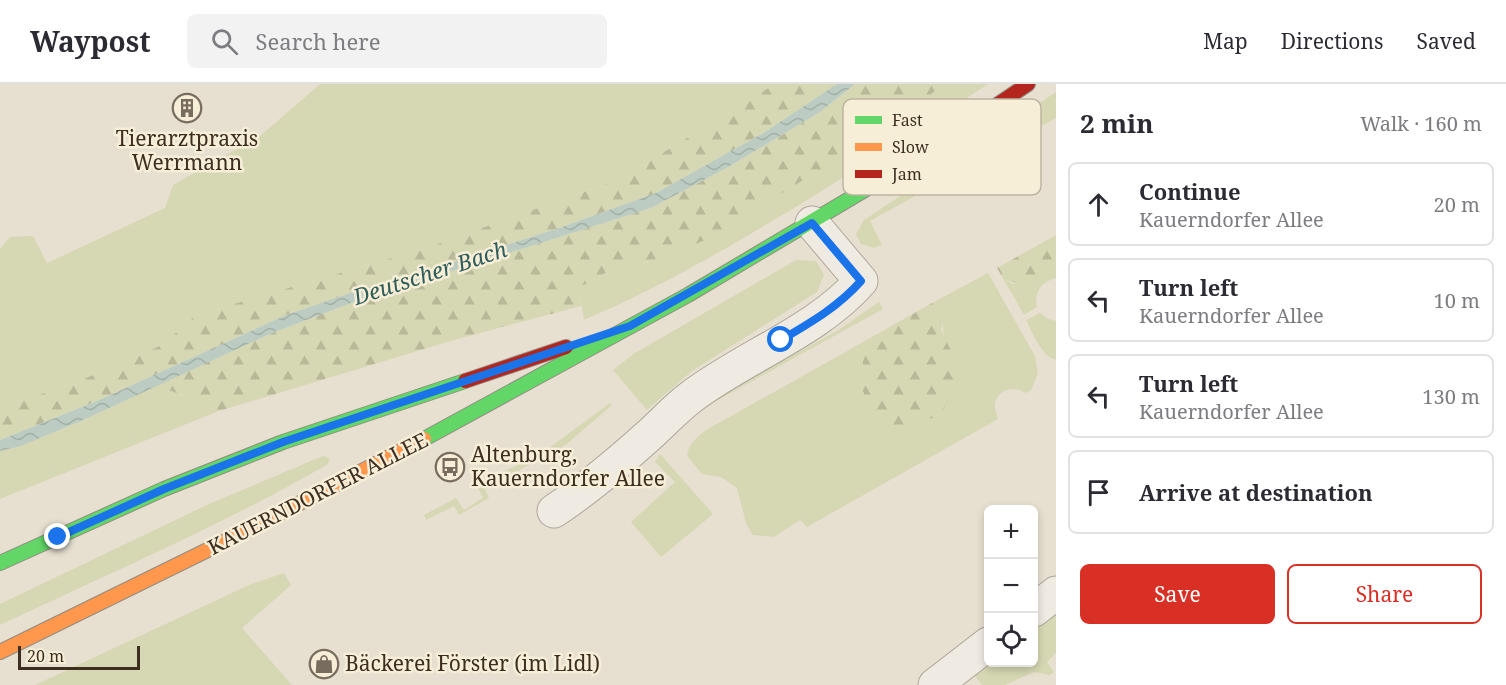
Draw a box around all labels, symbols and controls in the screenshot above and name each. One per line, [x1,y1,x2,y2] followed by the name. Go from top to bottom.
[187,14,607,68] search box
[30,22,151,60] text: Waypost
[208,25,241,58] icon: search
[256,26,380,56] text: Search here
[1203,27,1248,55] text: Map
[1281,27,1383,55] text: Directions
[1416,27,1476,55] text: Saved
[171,92,203,124] building icon: Tierarztpraxis Werrmann
[843,99,1041,195] legend
[1080,105,1154,141] text: 2 min
[892,109,923,131] text: Fast
[1360,110,1482,137] text: Walk · 160 m
[116,124,258,176] place label: Tierarztpraxis Werrmann
[892,136,929,158] text: Slow
[891,163,922,185] text: Jam
[1139,176,1241,206] text: Continue
[1082,188,1115,221] icon: ahead
[1434,191,1480,218] text: 20 m
[1139,206,1324,233] text: Kauerndorfer Allee
[348,233,510,311] water label: Deutscher Bach
[1139,272,1238,302] text: Turn left
[1082,284,1115,317] icon: left
[1434,287,1480,314] text: 10 m
[1139,302,1324,329] text: Kauerndorfer Allee
[767,326,793,352] route start
[1139,368,1238,398] text: Turn left
[1082,380,1115,413] icon: left
[1422,383,1480,410] text: 130 m
[1139,398,1324,425] text: Kauerndorfer Allee
[203,425,432,561] street label: KAUERNDORFER ALLEE
[471,440,665,492] place label: Altenburg, Kauerndorfer Allee
[434,451,466,483] bus stop icon: Altenburg, Kauerndorfer Allee
[1082,476,1115,509] icon: arrive
[1139,477,1373,507] text: Arrive at destination
[984,505,1038,667] map controls
[984,505,1038,559] button: +
[44,523,70,549] route end
[984,559,1038,613] button: −
[1080,564,1275,624] button: Save
[1287,564,1482,624] button: Share
[984,613,1038,667] button: locate
[18,643,140,670] scale bar
[27,645,64,667] text: 20 m
[308,648,340,680] shop icon: Bäckerei Förster (im Lidl)
[345,649,600,677] place label: Bäckerei Förster (im Lidl)

